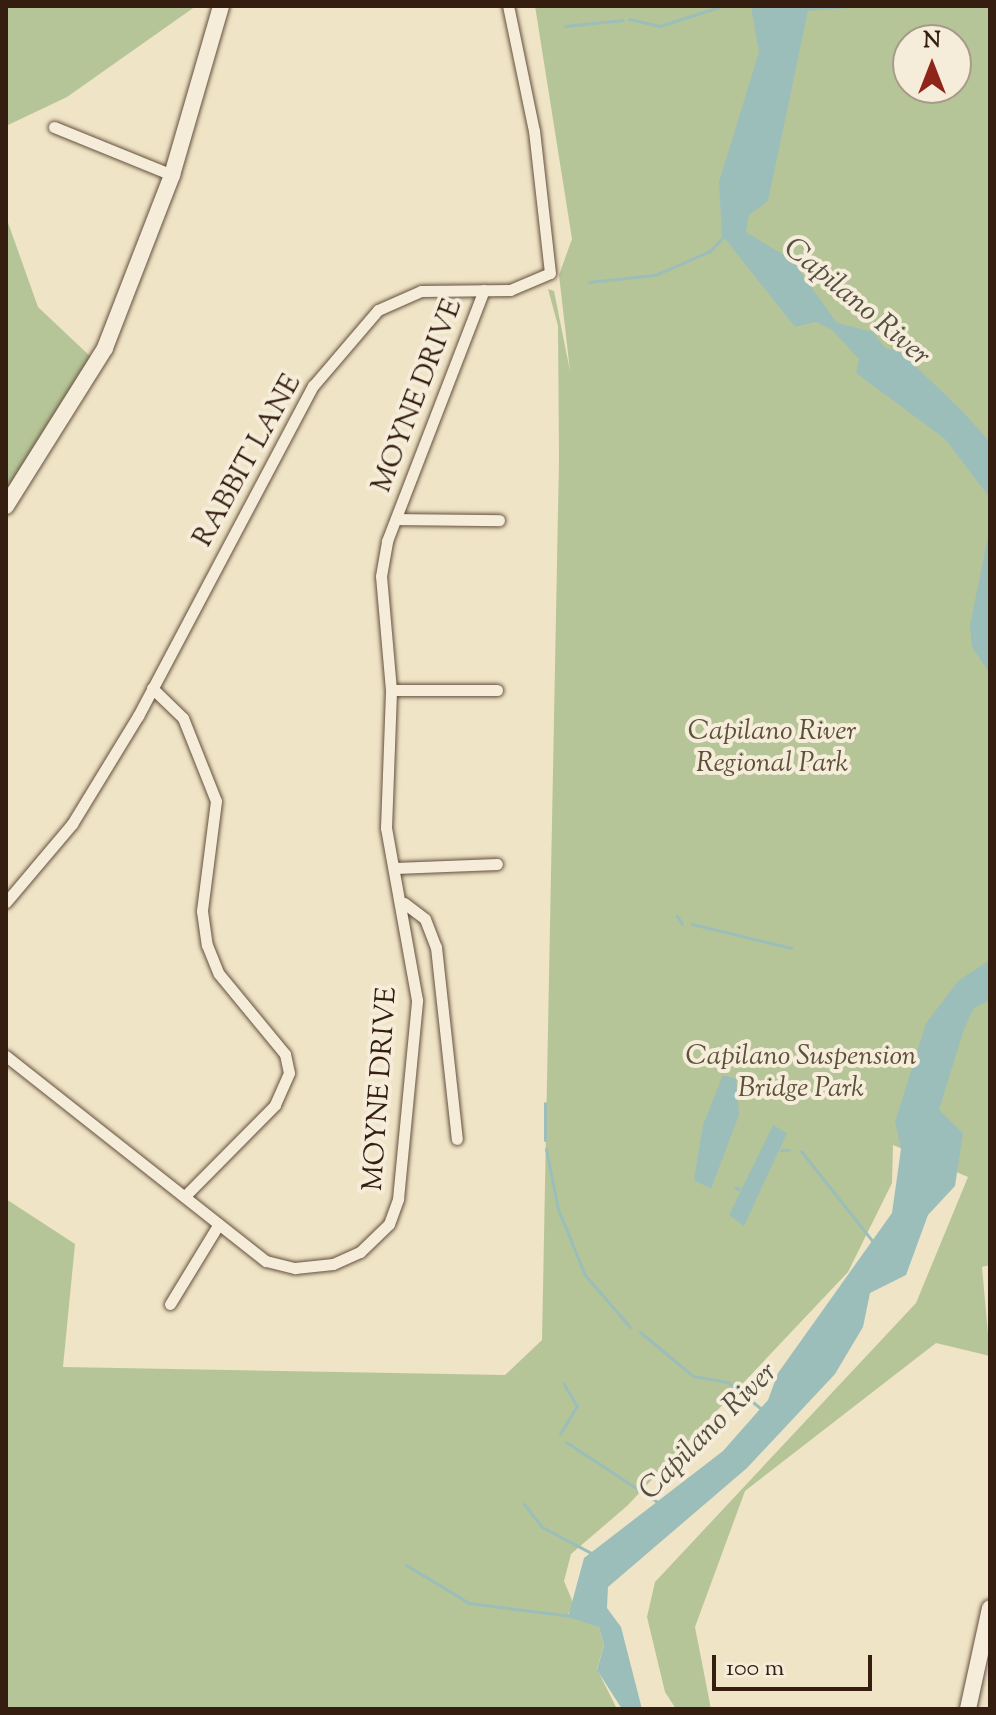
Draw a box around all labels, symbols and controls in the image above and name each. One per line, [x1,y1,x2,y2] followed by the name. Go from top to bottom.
[892,24,972,104] north arrow
[923,26,941,58] text: N
[775,231,937,375] water label: Capilano River
[366,295,470,497] street label: MOYNE DRIVE
[187,369,309,553] street label: RABBIT LANE
[688,715,856,781] park label: Capilano River Regional Park
[357,986,405,1192] street label: MOYNE DRIVE
[686,1040,916,1106] park label: Capilano Suspension Bridge Park
[632,1355,786,1509] water label: Capilano River
[716,1639,876,1689] scale bar
[726,1652,784,1686] text: 100 m

